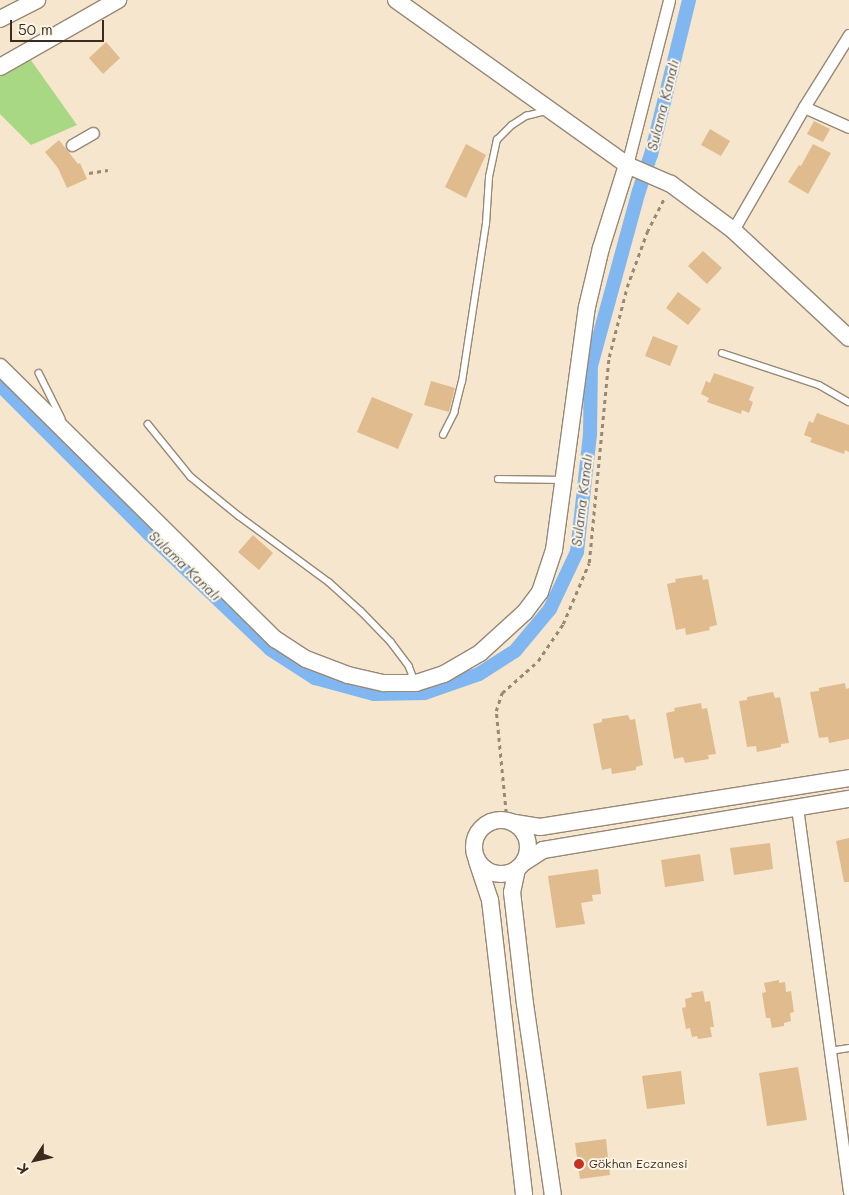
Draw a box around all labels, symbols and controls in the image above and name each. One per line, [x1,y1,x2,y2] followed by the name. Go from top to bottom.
[12,10,106,42] scale bar
[18,19,53,39] text: 50 m
[644,57,682,153] water label: Sulama Kanalı
[568,452,596,548] water label: Sulama Kanalı
[145,527,225,605] water label: Sulama Kanalı
[10,1135,60,1185] north arrow
[589,1157,688,1171] place label: Gökhan Eczanesi
[573,1158,585,1170] marker: Gökhan Eczanesi
[12,1160,33,1178] text: K

